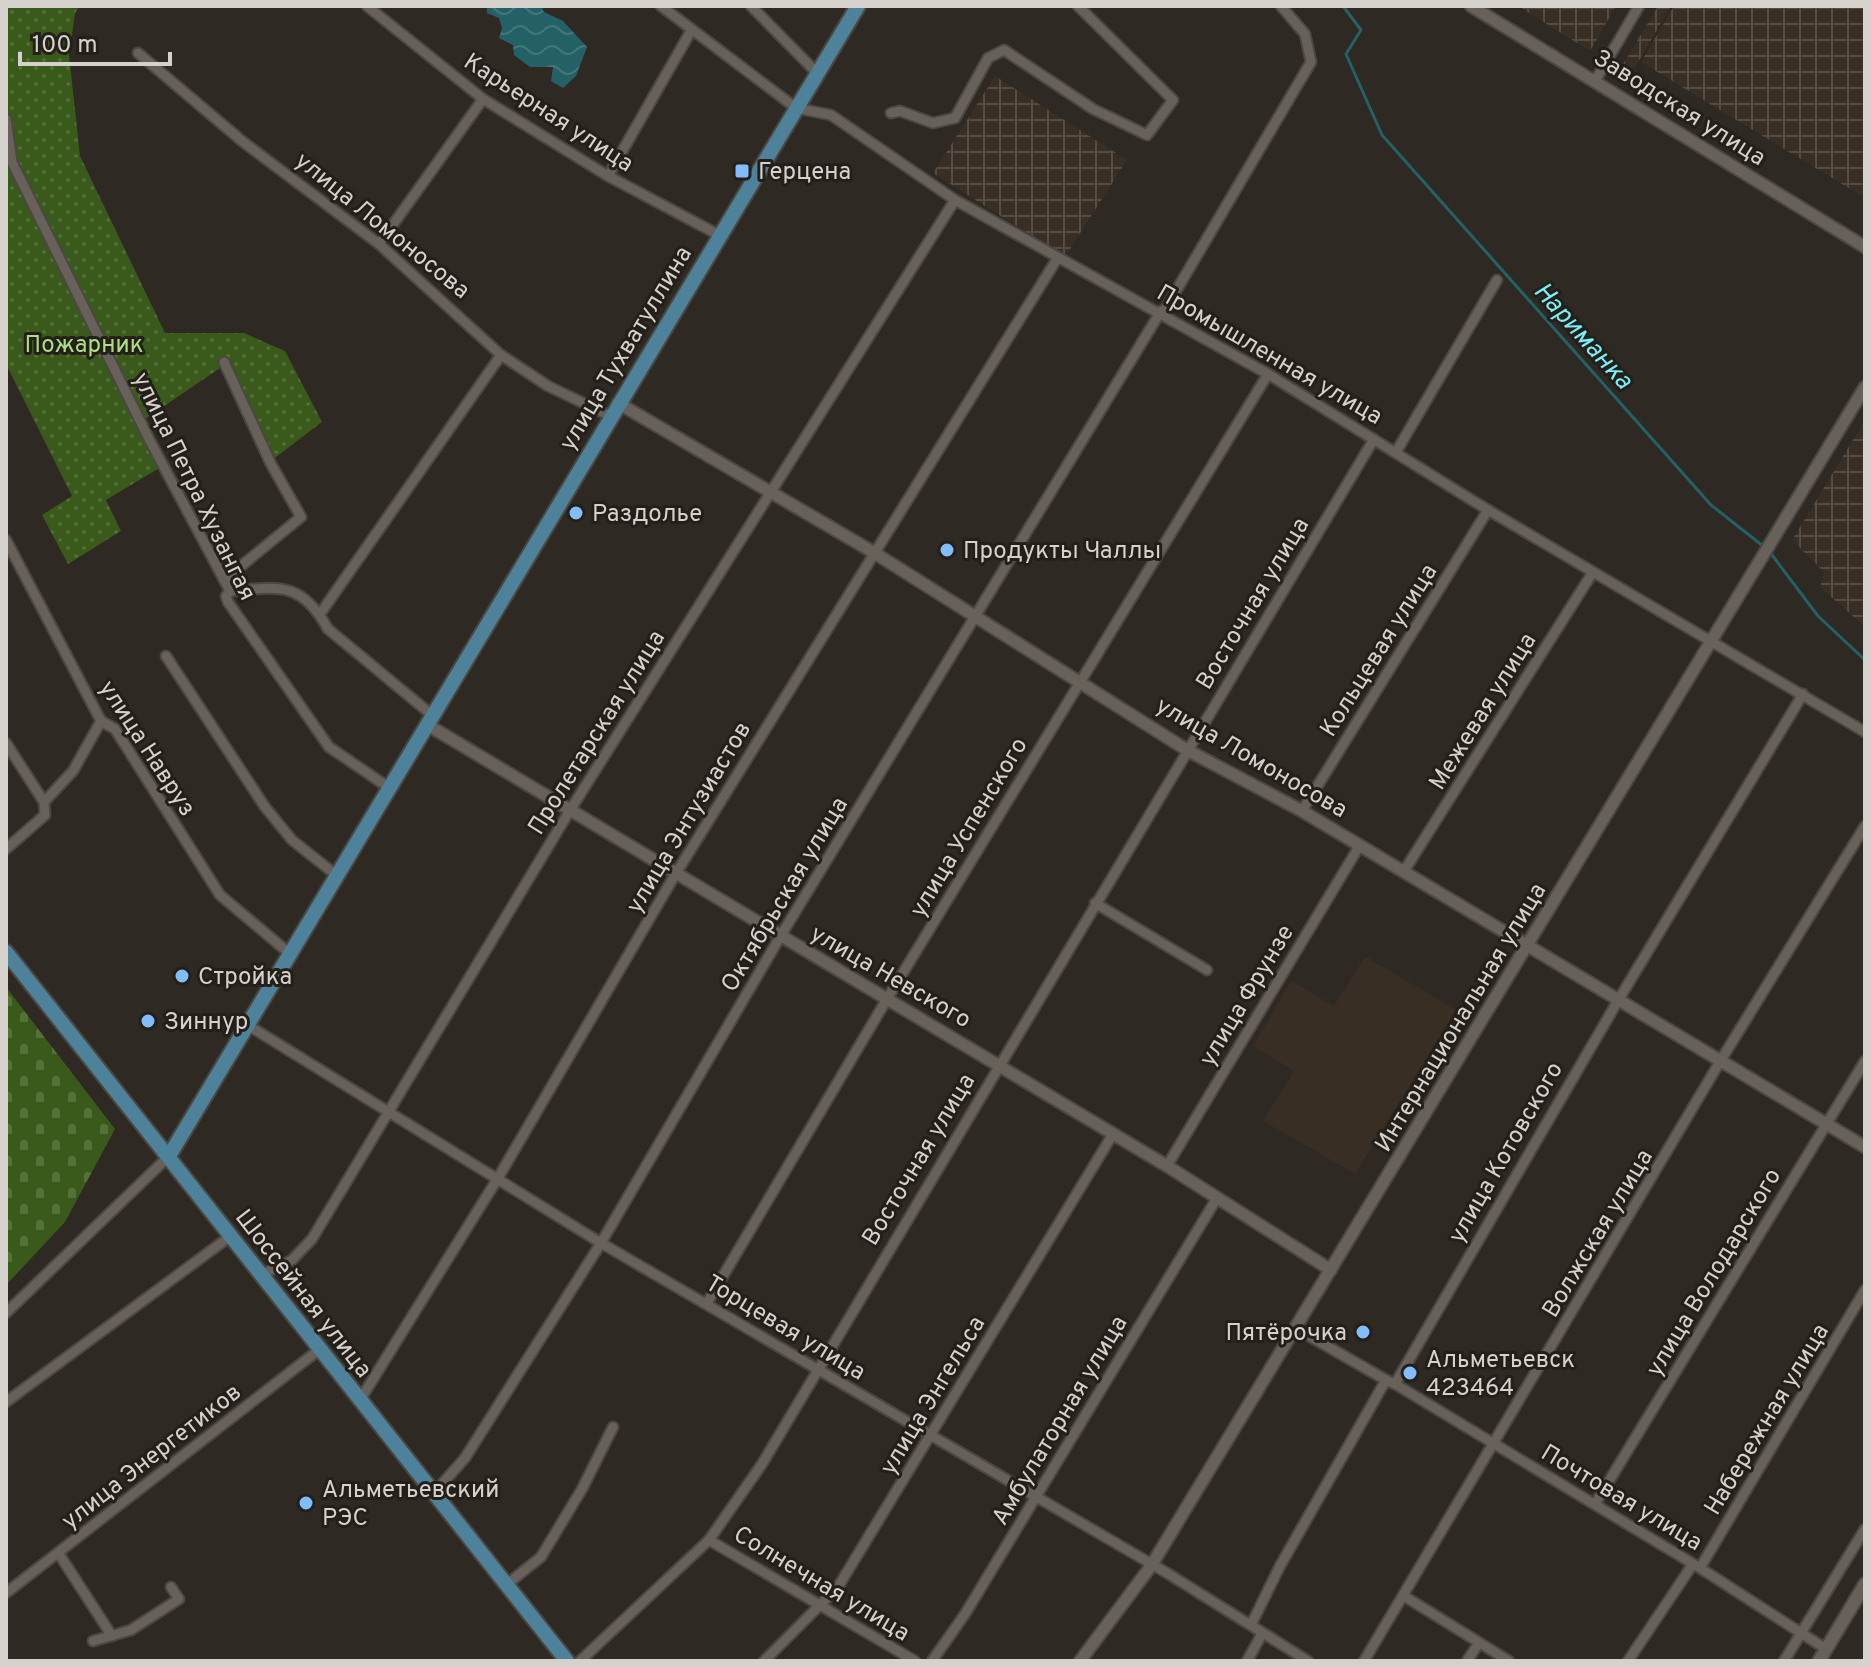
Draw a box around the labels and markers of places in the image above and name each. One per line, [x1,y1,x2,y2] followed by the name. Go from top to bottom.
[758,158,851,188] place label: Герцена
[733,162,751,180] marker: Герцена
[592,500,702,530] place label: Раздолье
[567,504,585,522] marker: Раздолье
[963,537,1161,567] place label: Продукты Чаллы
[938,541,956,559] marker: Продукты Чаллы
[198,963,292,993] place label: Стройка
[173,967,191,985] marker: Стройка
[164,1008,248,1038] place label: Зиннур
[139,1012,157,1030] marker: Зиннур
[1226,1319,1347,1349] place label: Пятёрочка
[1354,1323,1372,1341] marker: Пятёрочка
[1426,1346,1575,1404] place label: Альметьевск 423464
[1401,1364,1419,1382] marker: Альметьевск 423464
[322,1476,499,1534] place label: Альметьевский РЭС
[297,1494,315,1512] marker: Альметьевский РЭС

